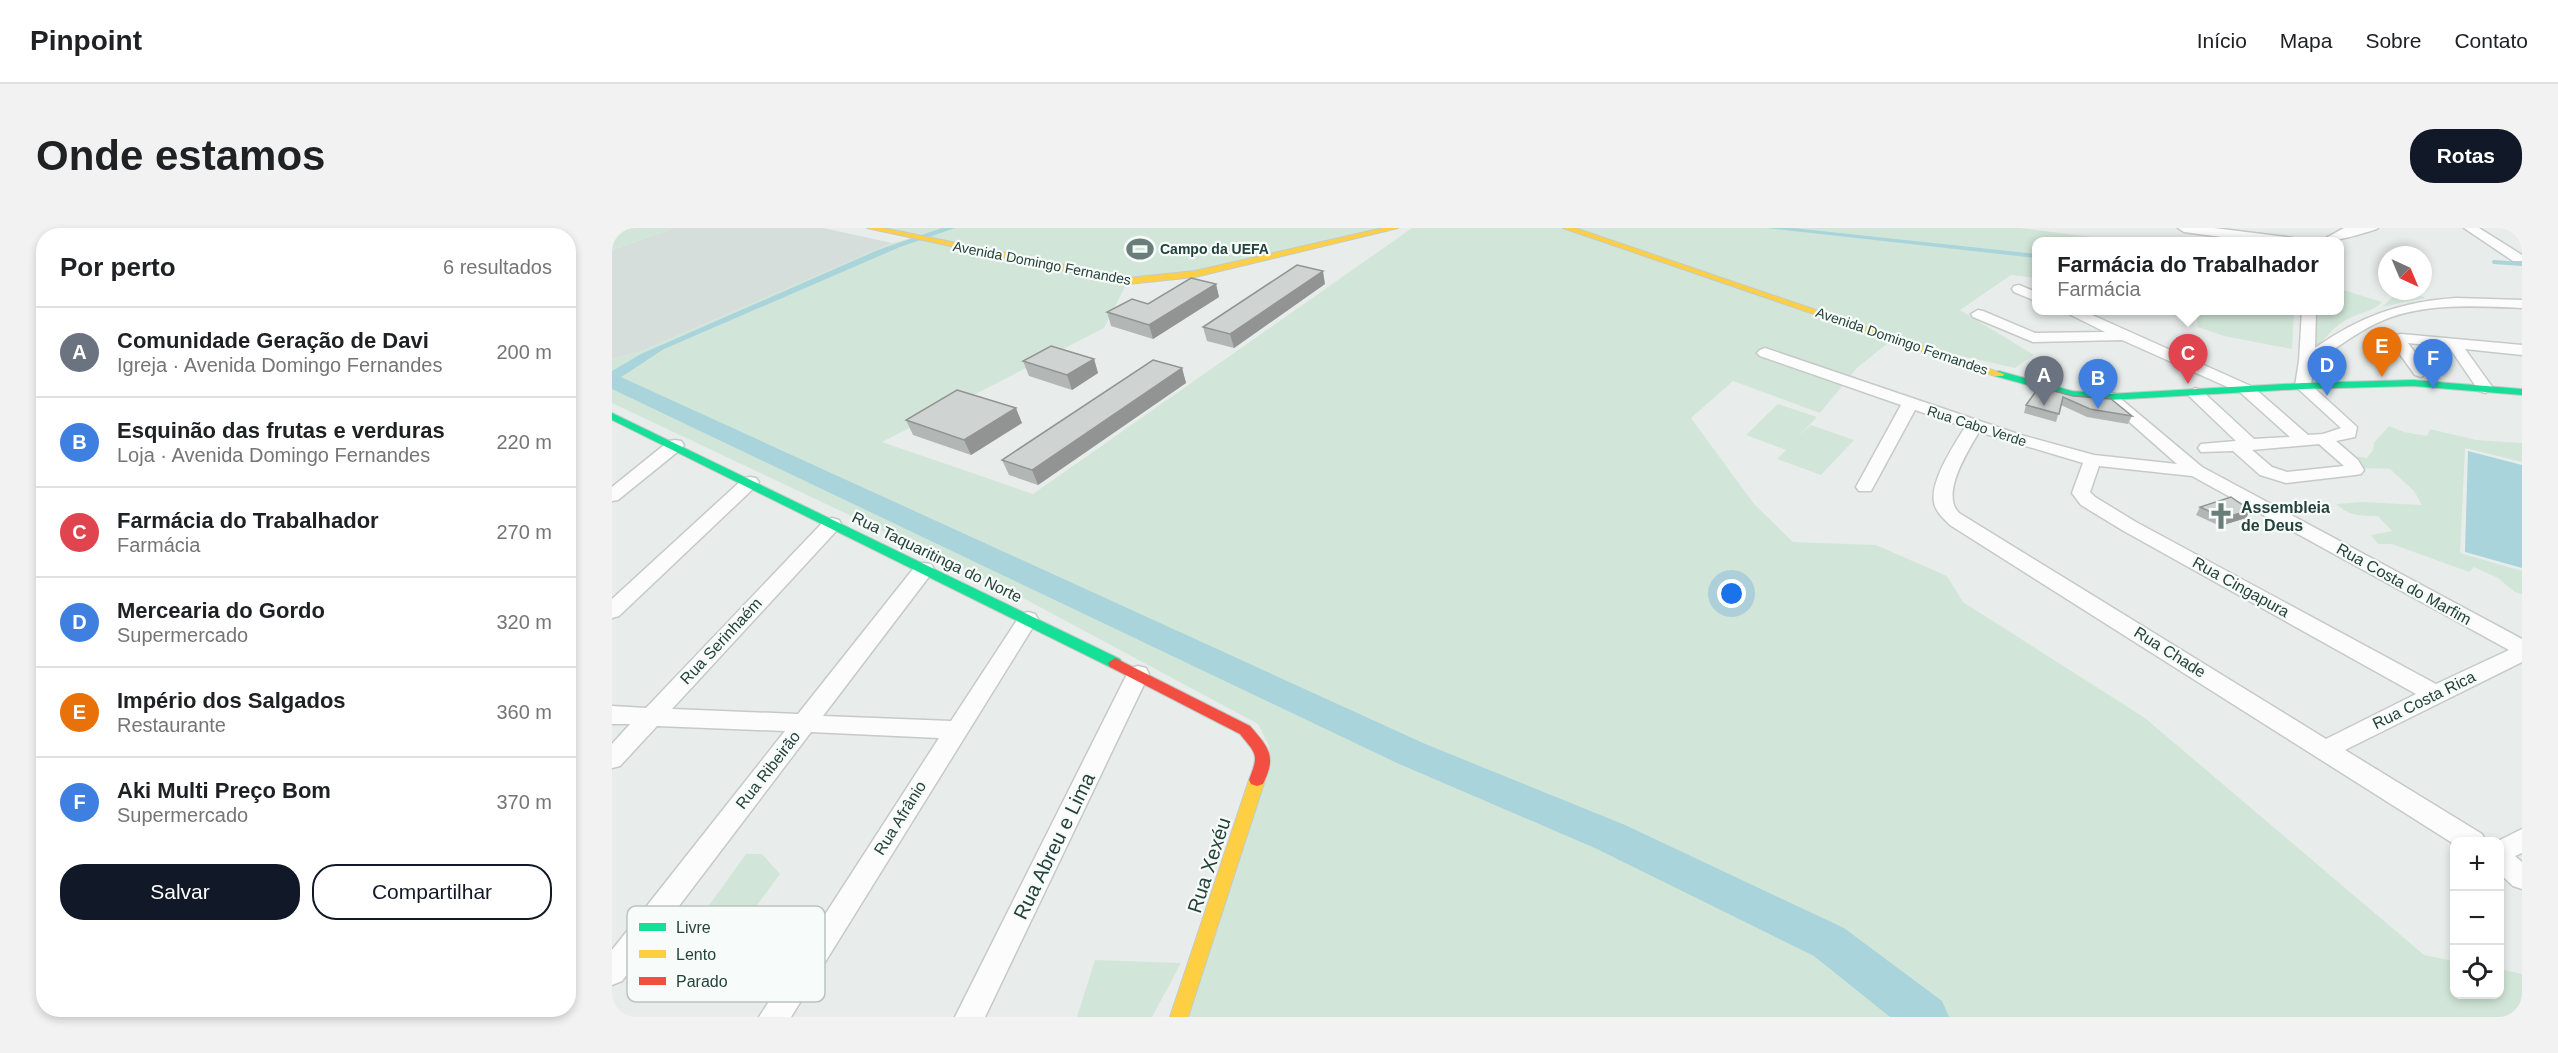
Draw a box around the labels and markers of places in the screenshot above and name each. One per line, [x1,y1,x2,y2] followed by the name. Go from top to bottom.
[1125,234,1155,264] sports icon: Campo da UEFA
[1160,241,1269,257] place label: Campo da UEFA
[2362,328,2402,377] pin: E
[2168,334,2208,384] pin: C
[2414,340,2452,389] pin: F
[2308,346,2346,396] pin: D
[2024,356,2064,406] pin: A
[2078,360,2118,409] pin: B
[2241,499,2330,534] place label: Assembleia de Deus
[2206,501,2236,531] church icon: Assembleia de Deus

